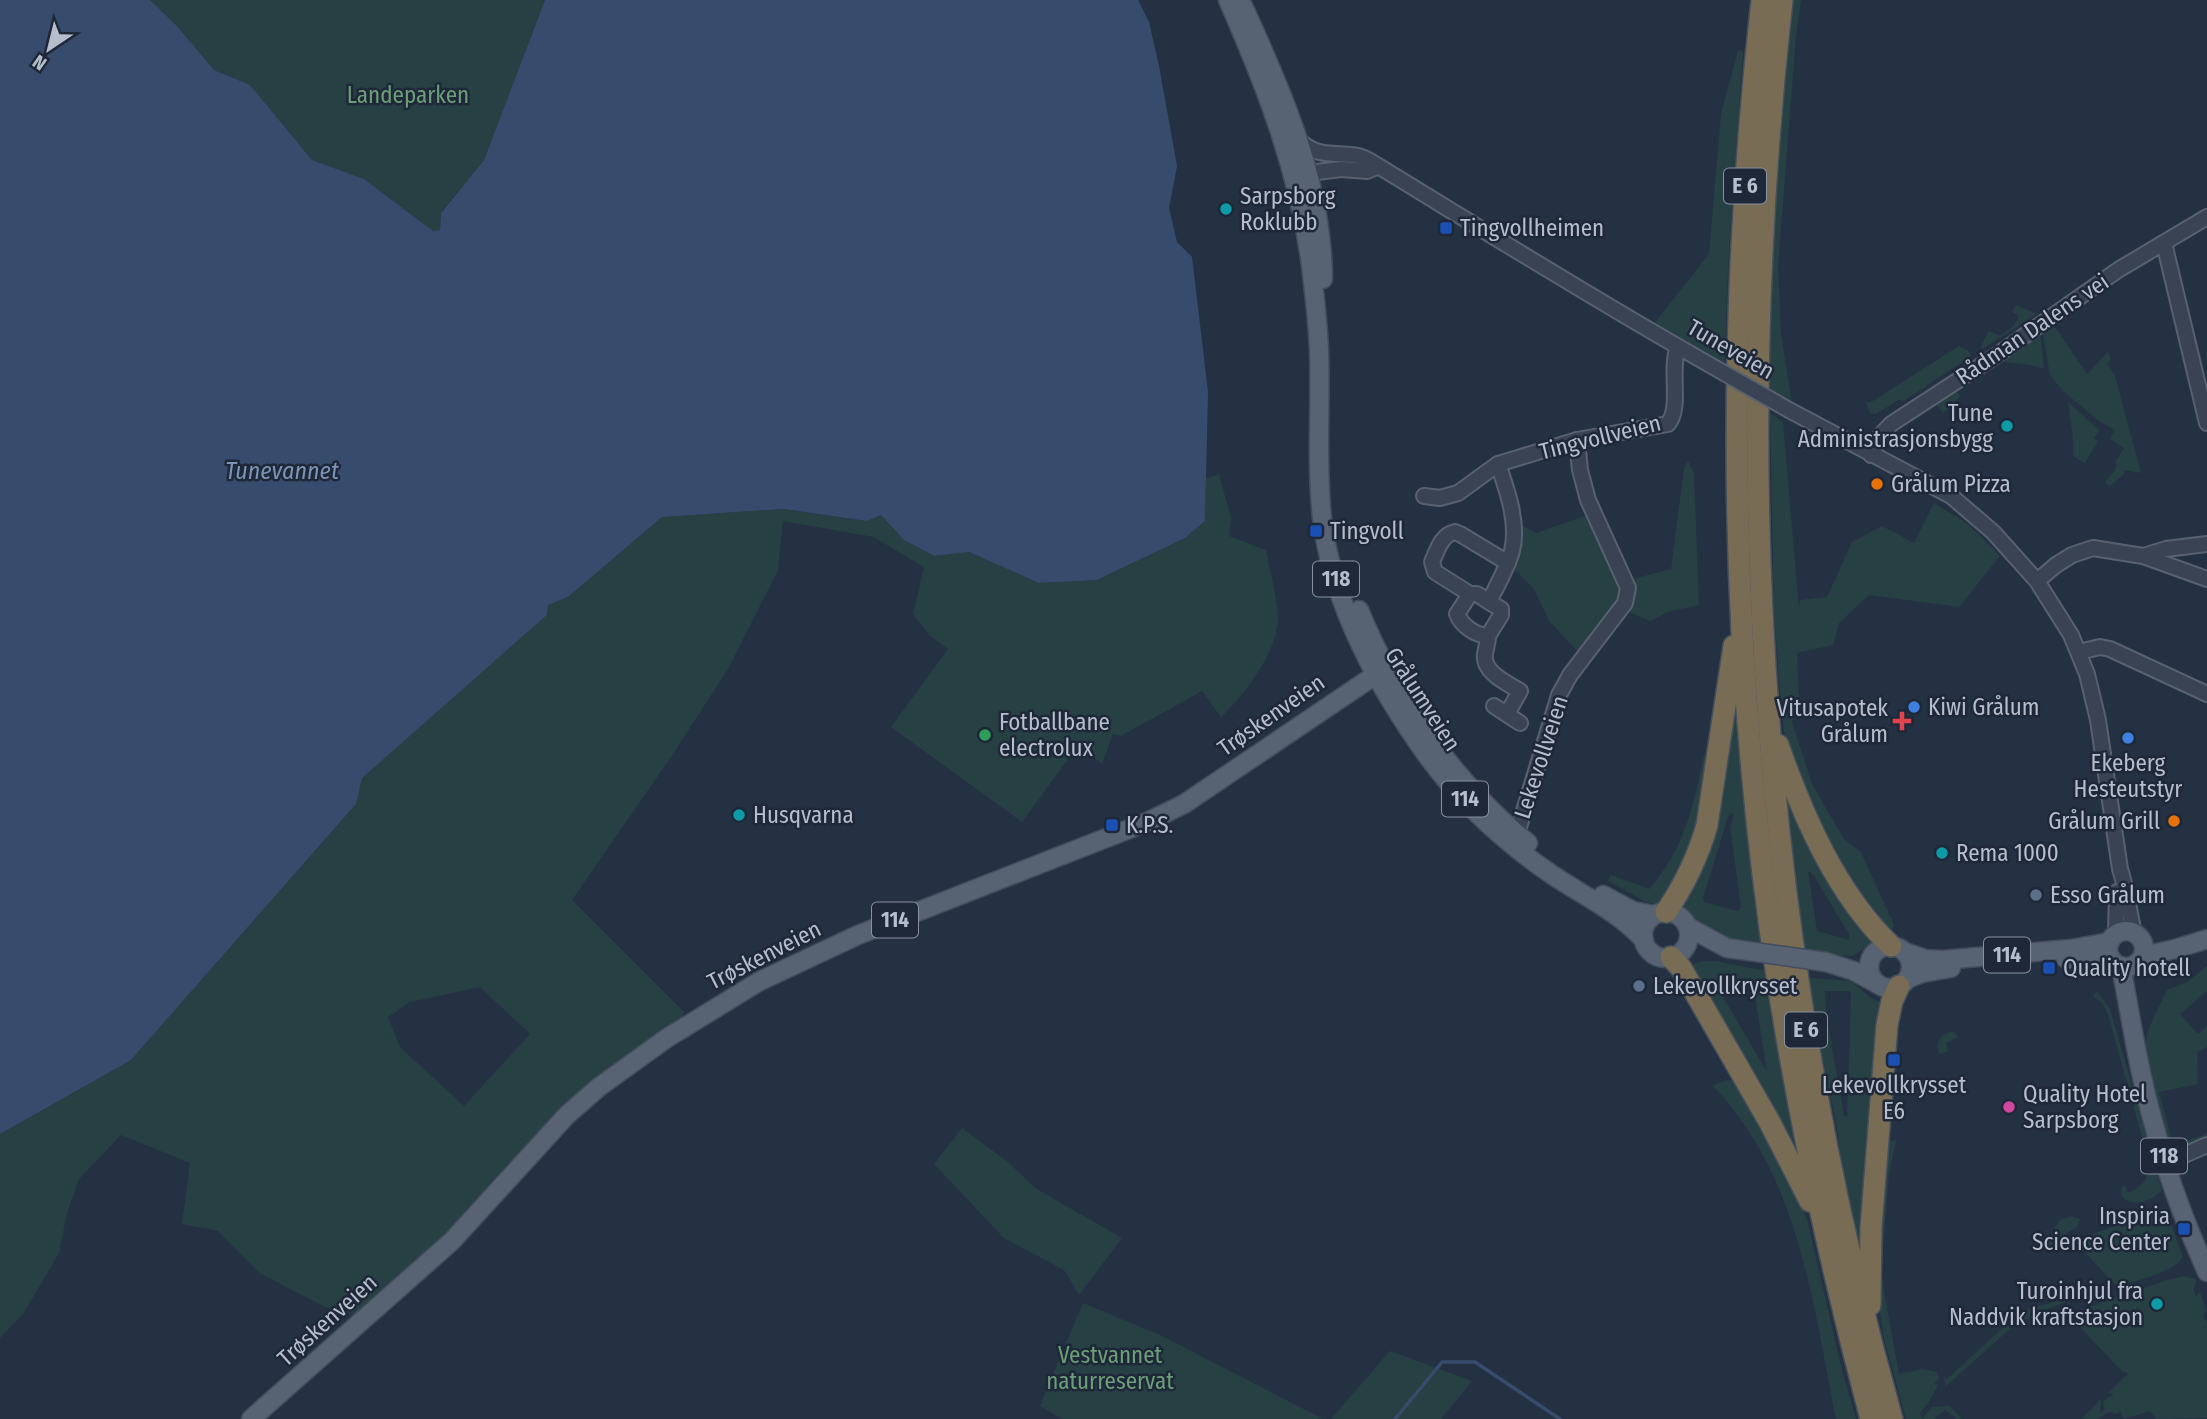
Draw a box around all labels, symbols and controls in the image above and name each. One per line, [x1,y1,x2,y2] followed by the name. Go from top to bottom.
[14,14,84,84] north arrow
[28,50,51,75] text: N
[347,81,469,109] park label: Landeparken
[1724,168,1766,204] road number: E 6
[1240,182,1336,236] place label: Sarpsborg Roklubb
[1218,201,1234,217] marker: Sarpsborg Roklubb
[1460,214,1604,242] place label: Tingvollheimen
[1438,220,1454,236] marker: Tingvollheimen
[1950,267,2114,391] street label: Rådman Dalens vei
[1682,313,1780,385] street label: Tuneveien
[1798,399,1993,453] place label: Tune Administrasjonsbygg
[1536,408,1664,466] street label: Tingvollveien
[1999,418,2015,434] marker: Tune Administrasjonsbygg
[225,457,339,485] water label: Tunevannet
[1891,470,2011,498] place label: Grålum Pizza
[1869,476,1885,492] marker: Grålum Pizza
[1330,517,1404,545] place label: Tingvoll
[1308,523,1324,539] marker: Tingvoll
[1313,562,1359,596] road number: 118
[1379,642,1467,756] street label: Grålumveien
[1212,668,1330,762] street label: Trøskenveien
[1508,692,1574,822] street label: Lekevollveien
[1928,693,2040,721] place label: Kiwi Grålum
[1776,694,1888,748] place label: Vitusapotek Grålum
[1906,699,1922,715] marker: Kiwi Grålum
[999,708,1110,762] place label: Fotballbane electrolux
[1894,713,1910,729] marker: Vitusapotek Grålum
[977,727,993,743] marker: Fotballbane electrolux
[2120,730,2136,746] marker: Ekeberg Hesteutstyr
[2074,749,2182,803] place label: Ekeberg Hesteutstyr
[1442,782,1488,816] road number: 114
[753,801,854,829] place label: Husqvarna
[731,807,747,823] marker: Husqvarna
[2048,807,2160,835] place label: Grålum Grill
[1126,811,1173,839] place label: K.P.S.
[2166,813,2182,829] marker: Grålum Grill
[1104,817,1120,833] marker: K.P.S.
[1956,839,2059,867] place label: Rema 1000
[1934,845,1950,861] marker: Rema 1000
[2050,881,2165,909] place label: Esso Grålum
[2028,887,2044,903] marker: Esso Grålum
[872,902,918,937] road number: 114
[702,914,826,996] street label: Trøskenveien
[1984,937,2030,972] road number: 114
[2063,954,2190,982] place label: Quality hotell
[2041,960,2057,976] marker: Quality hotell
[1653,972,1798,1000] place label: Lekevollkrysset
[1631,978,1647,994] marker: Lekevollkrysset
[1785,1012,1827,1048] road number: E 6
[1886,1052,1902,1068] marker: Lekevollkrysset E6
[1822,1071,1967,1125] place label: Lekevollkrysset E6
[2023,1080,2146,1134] place label: Quality Hotel Sarpsborg
[2001,1099,2017,1115] marker: Quality Hotel Sarpsborg
[2141,1138,2187,1174] road number: 118
[2032,1202,2170,1256] place label: Inspiria Science Center
[2176,1221,2192,1237] marker: Inspiria Science Center
[272,1268,382,1372] street label: Trøskenveien
[1949,1277,2143,1331] place label: Turoinhjul fra Naddvik kraftstasjon
[2149,1296,2165,1312] marker: Turoinhjul fra Naddvik kraftstasjon
[1046,1341,1174,1395] park label: Vestvannet naturreservat

